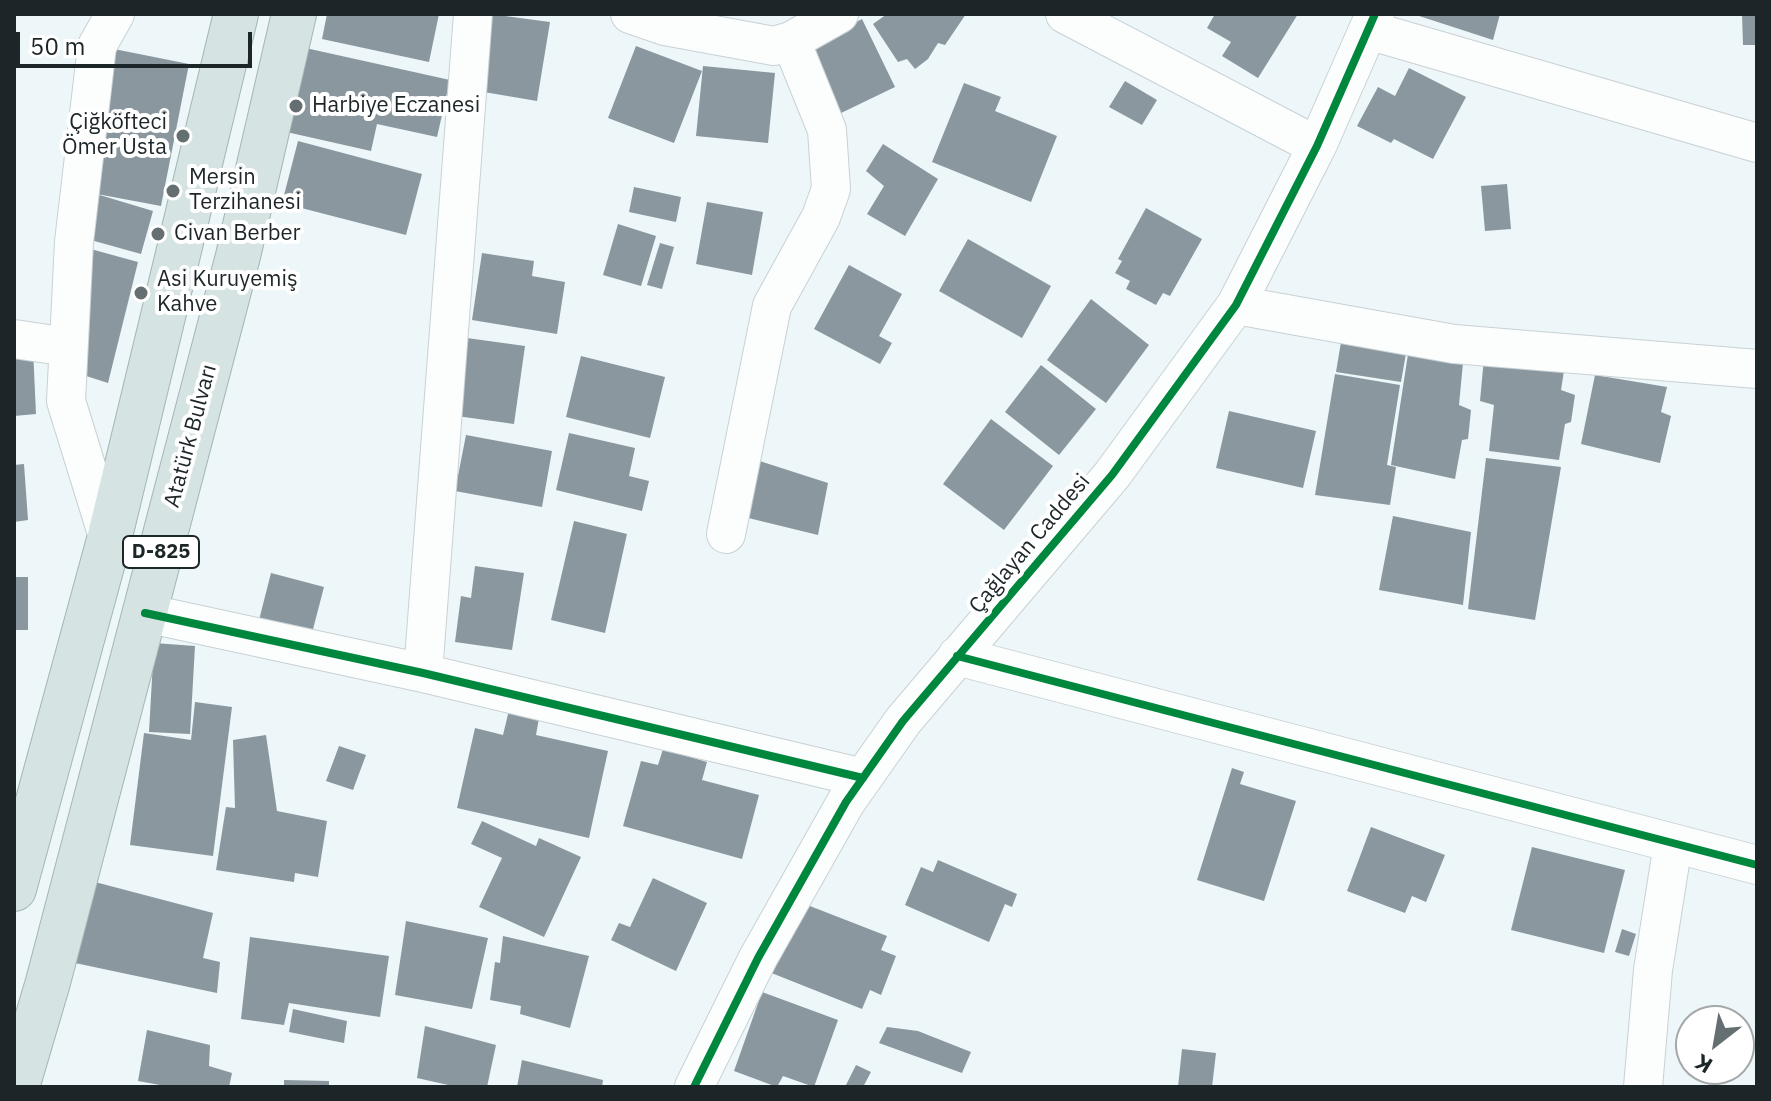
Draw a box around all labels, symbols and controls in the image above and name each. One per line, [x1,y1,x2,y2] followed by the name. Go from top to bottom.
[20,16,256,66] scale bar
[30,30,85,62] text: 50 m
[312,93,480,119] place label: Harbiye Eczanesi
[287,97,305,115] marker: Harbiye Eczanesi
[62,110,167,162] place label: Çiğköfteci Ömer Usta
[174,127,192,145] marker: Çiğköfteci Ömer Usta
[189,165,301,216] place label: Mersin Terzihanesi
[164,182,182,200] marker: Mersin Terzihanesi
[174,221,301,247] place label: Civan Berber
[149,225,167,243] marker: Civan Berber
[157,267,298,318] place label: Asi Kuruyemiş Kahve
[132,284,150,302] marker: Asi Kuruyemiş Kahve
[159,362,223,510] street label: Atatürk Bulvarı
[964,469,1096,619] street label: Çağlayan Caddesi
[123,536,199,568] road number: D-825
[1675,1005,1755,1085] north arrow
[1689,1048,1717,1081] text: K

